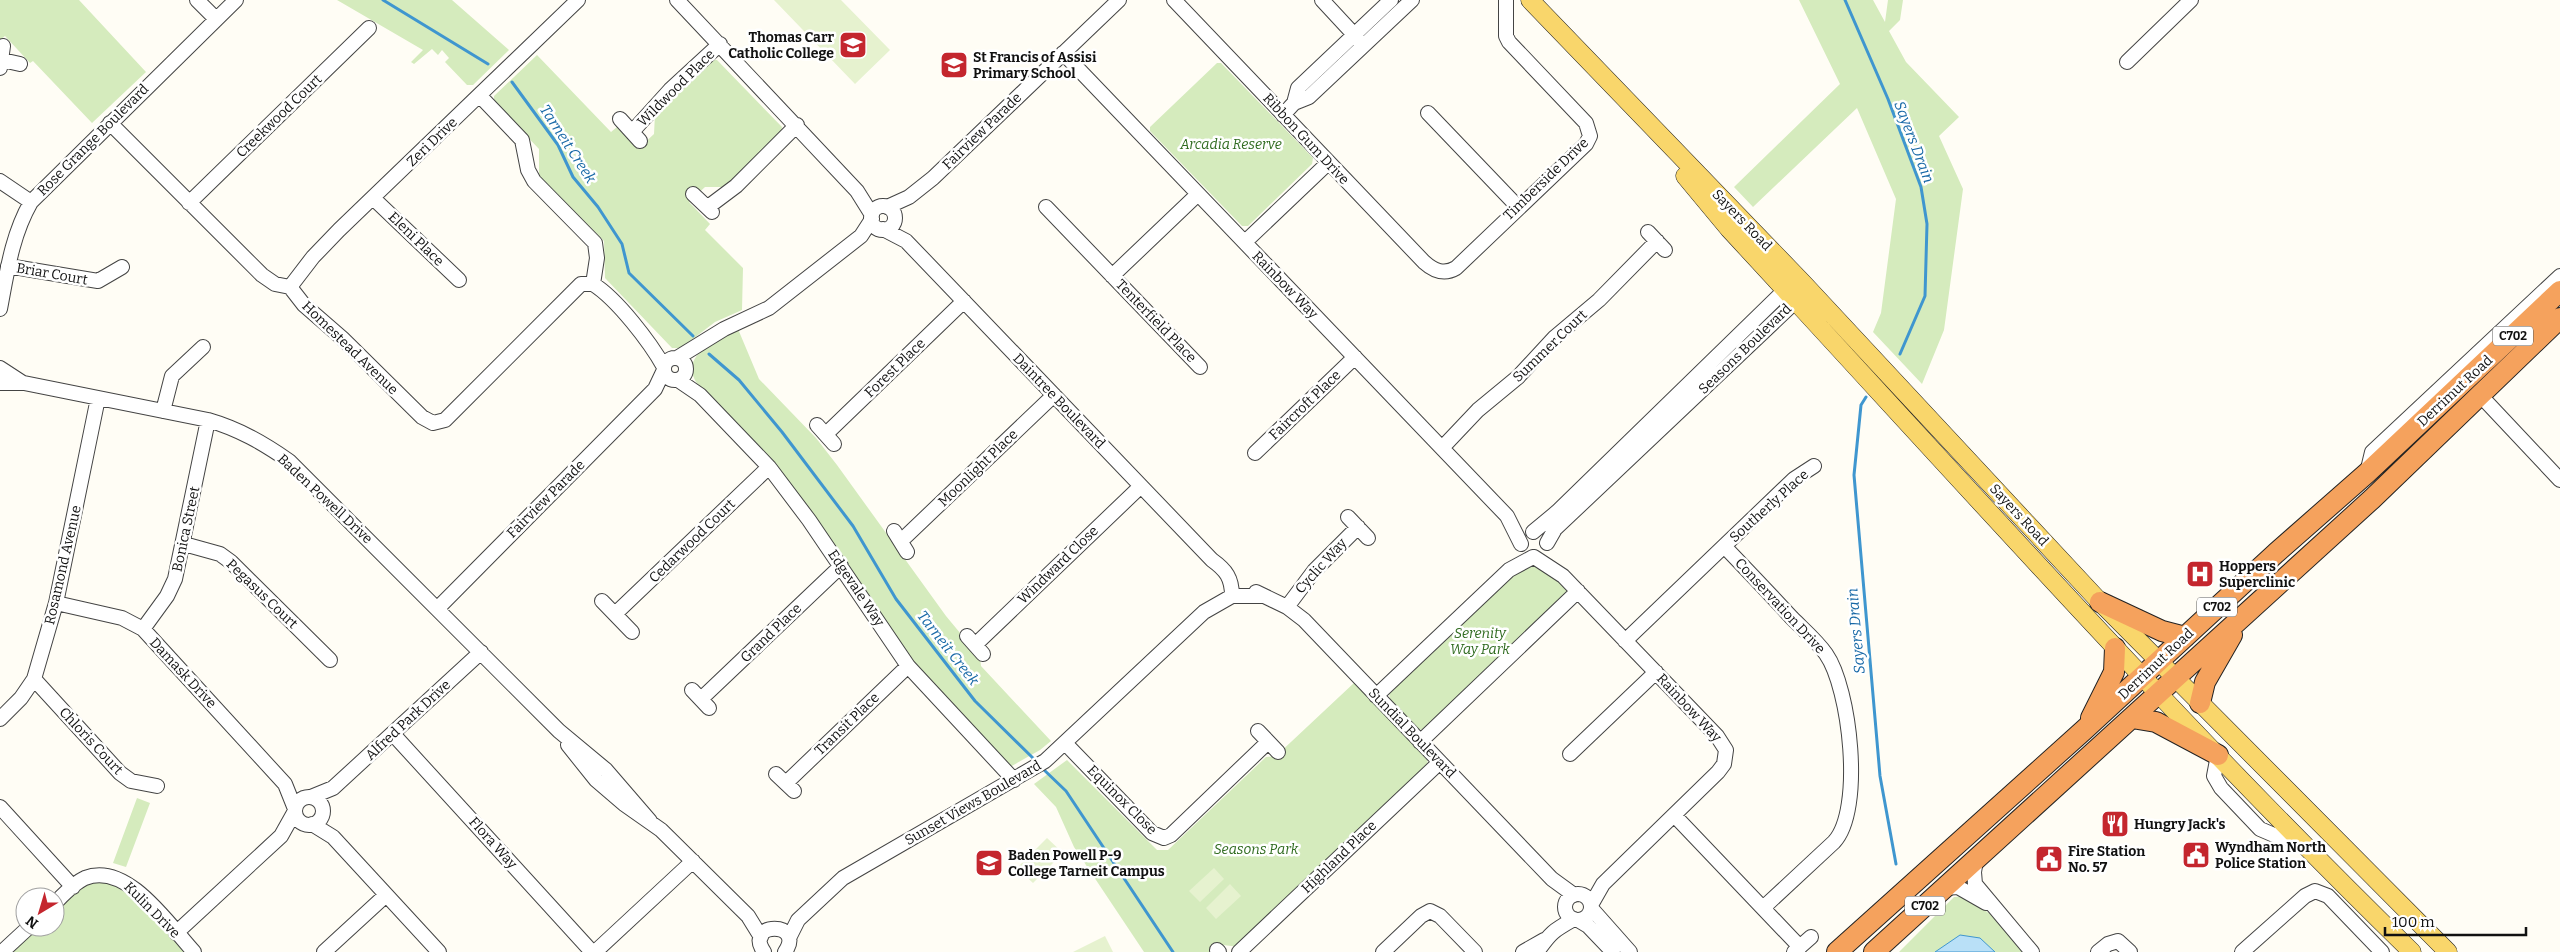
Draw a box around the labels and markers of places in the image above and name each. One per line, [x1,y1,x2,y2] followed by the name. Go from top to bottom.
[728,29,834,62] place label: Thomas Carr Catholic College
[838,30,868,60] school or university icon: Thomas Carr Catholic College
[973,49,1097,82] place label: St Francis of Assisi Primary School
[939,50,969,80] school or university icon: St Francis of Assisi Primary School
[2219,558,2295,591] place label: Hoppers Superclinic
[2185,559,2215,589] hospital icon: Hoppers Superclinic
[2100,809,2130,839] restaurant icon: Hungry Jack's
[2134,816,2226,833] place label: Hungry Jack's
[2215,839,2326,872] place label: Wyndham North Police Station
[2181,840,2211,870] public building icon: Wyndham North Police Station
[2068,843,2145,876] place label: Fire Station No. 57
[2034,844,2064,874] public building icon: Fire Station No. 57
[1008,847,1165,880] place label: Baden Powell P-9 College Tarneit Campus
[974,848,1004,878] school or university icon: Baden Powell P-9 College Tarneit Campus

